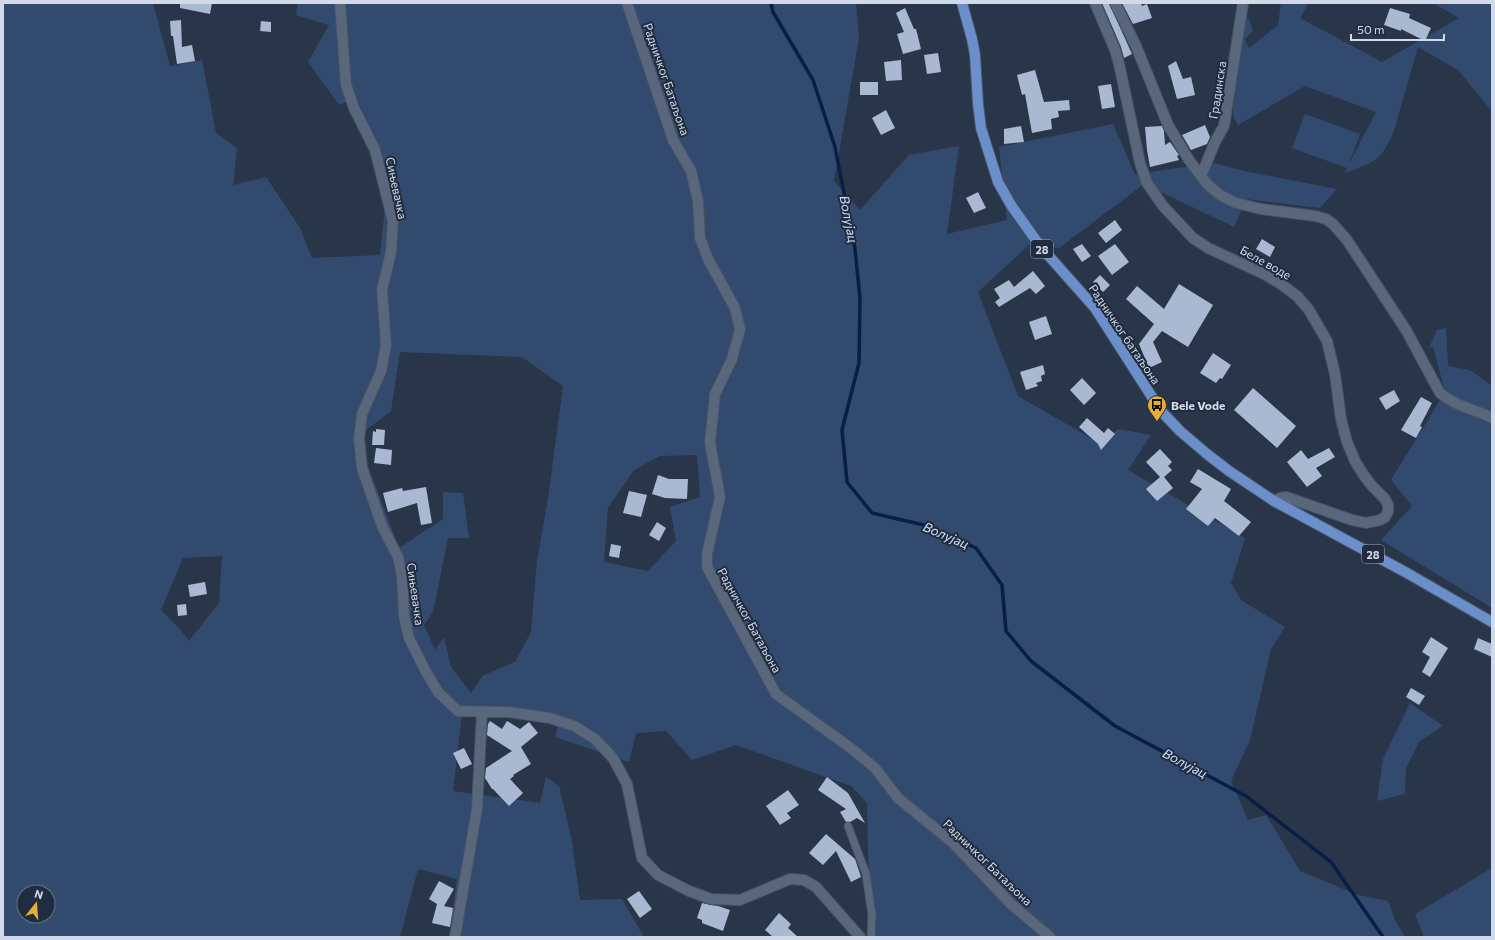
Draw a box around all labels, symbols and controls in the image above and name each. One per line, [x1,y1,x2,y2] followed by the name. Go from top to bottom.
[1351,16,1444,42] scale bar
[641,21,693,137] street label: Радничког Батаљона
[1357,22,1385,36] text: 50 m
[1206,60,1228,120] street label: Градинска
[384,156,410,220] street label: Сињевачка
[837,194,862,244] water label: Волујац
[1031,240,1053,258] road number: 28
[1238,242,1294,282] street label: Беле воде
[1086,281,1164,387] street label: Радничког батаљона
[1146,394,1168,422] bus stop icon: Bele Vode
[1171,398,1225,412] place label: Bele Vode
[921,518,972,552] water label: Волујац
[1362,545,1384,563] road number: 28
[405,562,427,626] street label: Сињевачка
[715,565,785,675] street label: Радничког Батаљона
[1160,745,1210,782] water label: Волујац
[941,816,1035,908] street label: Радничког Батаљона
[16,884,56,924] north arrow
[33,887,45,901] text: N

